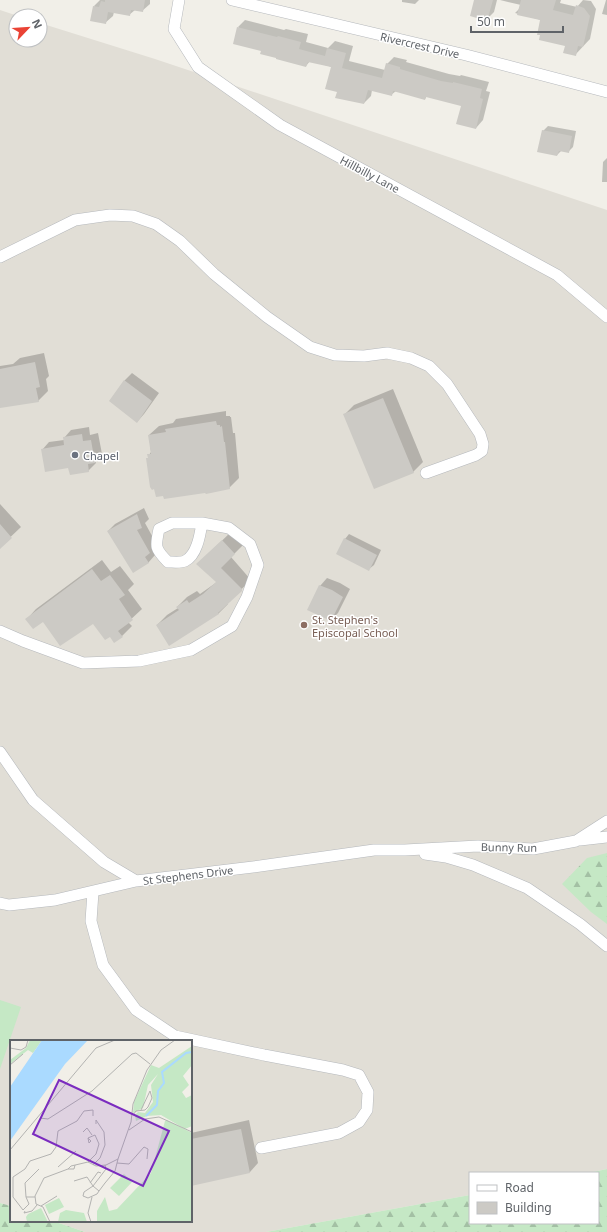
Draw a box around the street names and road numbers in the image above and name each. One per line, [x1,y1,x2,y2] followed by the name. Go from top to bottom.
[379,29,461,61] street label: Rivercrest Drive
[338,152,402,196] street label: Hillbilly Lane
[481,839,537,855] street label: Bunny Run
[142,862,234,888] street label: St Stephens Drive

